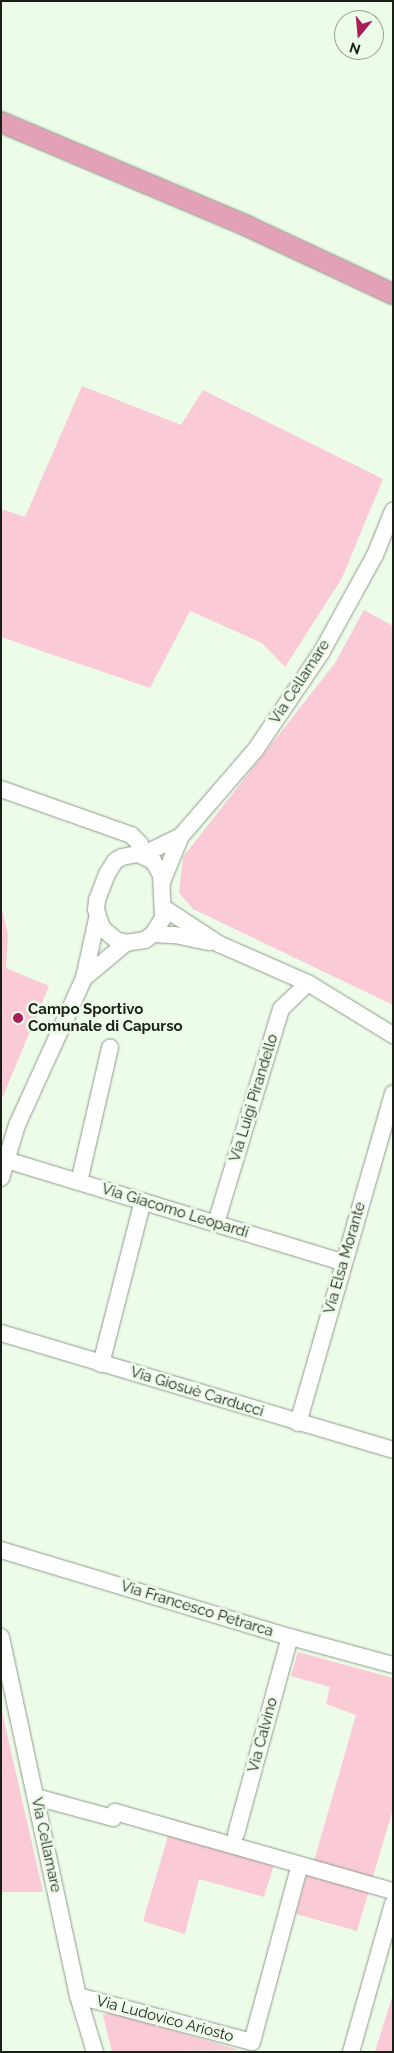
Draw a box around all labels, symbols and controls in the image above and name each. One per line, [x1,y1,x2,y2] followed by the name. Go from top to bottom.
[334,10,384,60] north arrow
[347,39,362,58] text: N
[266,637,334,727] street label: Via Cellamare
[28,1000,183,1035] place label: Campo Sportivo Comunale di Capurso
[12,1012,24,1024] marker: Campo Sportivo Comunale di Capurso
[226,1032,282,1164] street label: Via Luigi Pirandello
[99,1180,251,1242] street label: Via Giacomo Leopardi
[320,1200,370,1316] street label: Via Elsa Morante
[128,1363,266,1421] street label: Via Giosuè Carducci
[118,1577,276,1641] street label: Via Francesco Petrarca
[244,1696,282,1774] street label: Via Calvino
[27,1796,65,1894] street label: Via Cellamare
[94,1992,236,2046] street label: Via Ludovico Ariosto

